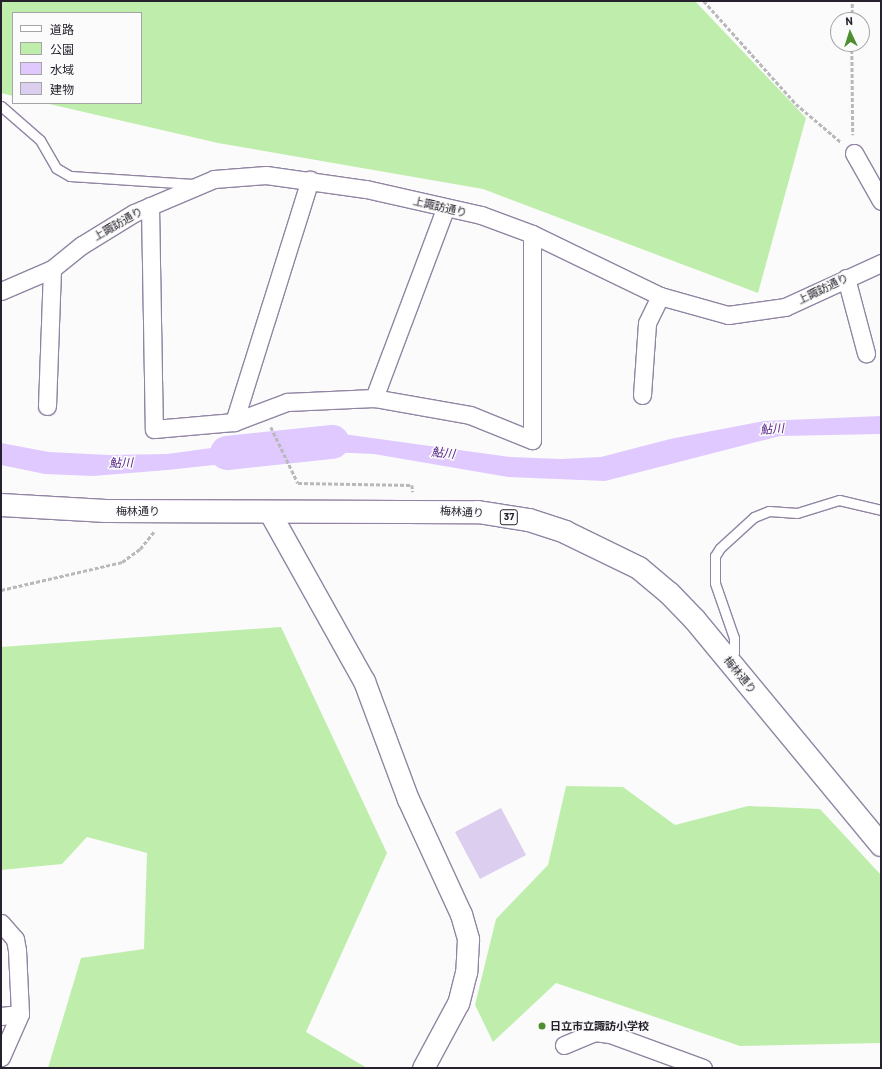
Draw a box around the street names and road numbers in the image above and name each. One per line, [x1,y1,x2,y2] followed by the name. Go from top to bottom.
[412,194,468,220] street label: 上諏訪通り
[91,205,145,243] street label: 上諏訪通り
[795,271,851,307] street label: 上諏訪通り
[116,504,160,518] street label: 梅林通り
[440,504,484,520] street label: 梅林通り
[499,509,519,525] road number: 37
[721,654,759,696] street label: 梅林通り

